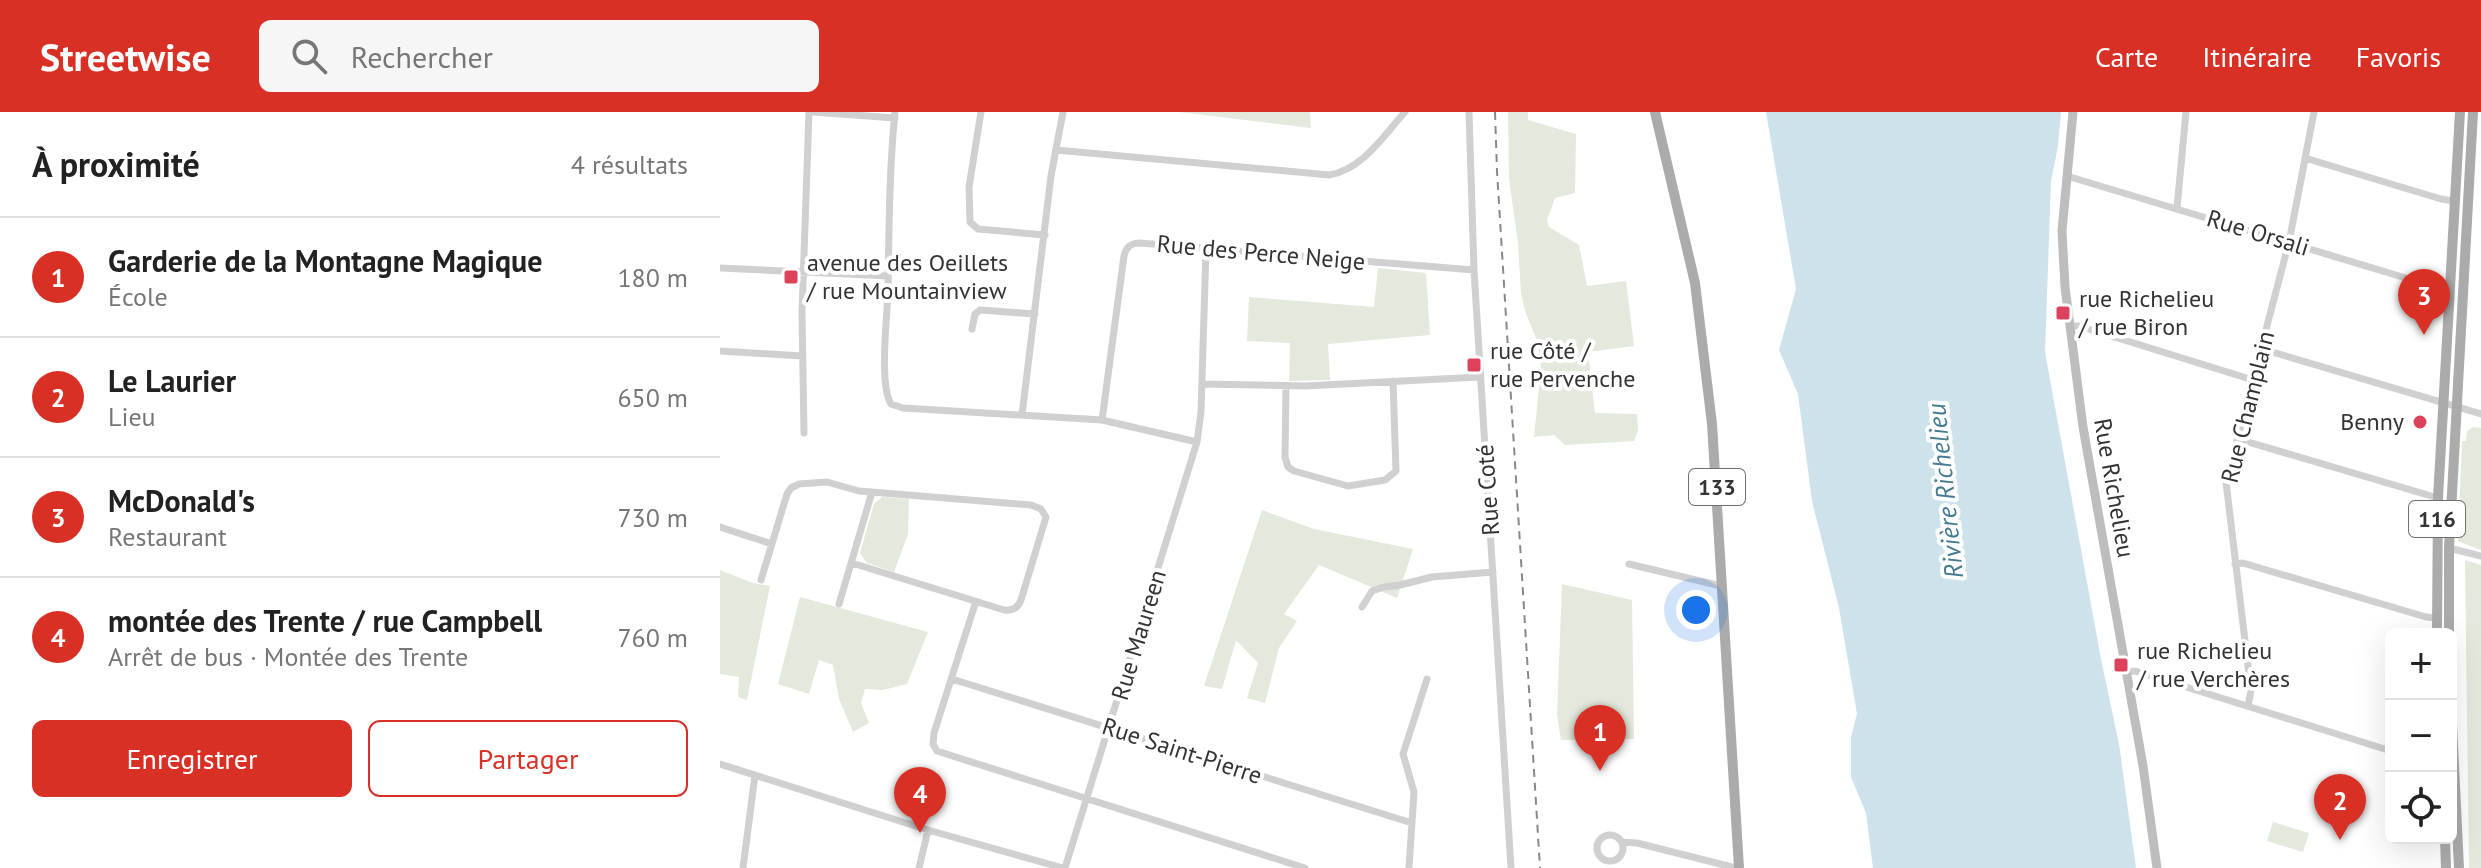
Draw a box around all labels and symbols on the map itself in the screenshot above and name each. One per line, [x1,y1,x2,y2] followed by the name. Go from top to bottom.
[2203,202,2313,263] street label: Rue Orsali
[1156,228,1366,277] street label: Rue des Perce Neige
[806,247,1008,306] place label: avenue des Oeillets / rue Mountainview
[782,268,800,286] marker: avenue des Oeillets / rue Mountainview
[2398,269,2450,335] pin: 3
[2078,283,2214,342] place label: rue Richelieu / rue Biron
[2054,304,2072,322] marker: rue Richelieu / rue Biron
[2214,328,2281,486] street label: Rue Champlain
[1490,335,1635,394] place label: rue Côté / rue Pervenche
[1465,356,1483,374] marker: rue Côté / rue Pervenche
[1919,402,1970,580] water label: Rivière Richelieu
[2340,406,2404,437] place label: Benny
[2411,413,2429,431] marker: Benny
[2087,416,2142,560] street label: Rue Richelieu
[1469,443,1506,537] street label: Rue Coté
[1689,469,1745,505] road number: 133
[2409,501,2465,537] road number: 116
[1104,566,1173,704] street label: Rue Maureen
[1676,590,1716,630] your location
[2136,635,2290,694] place label: rue Richelieu / rue Verchères
[2112,656,2130,674] marker: rue Richelieu / rue Verchères
[1574,705,1626,771] pin: 1
[1098,710,1266,791] street label: Rue Saint-Pierre
[894,767,946,833] pin: 4
[2314,774,2366,840] pin: 2

